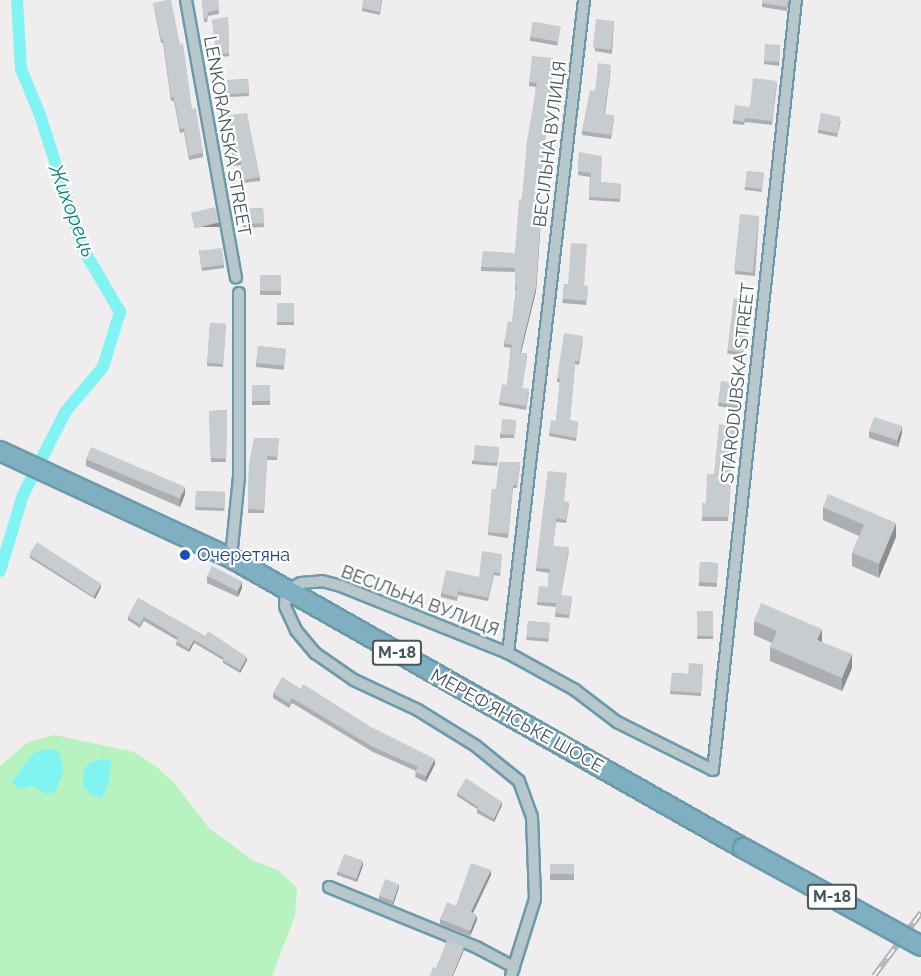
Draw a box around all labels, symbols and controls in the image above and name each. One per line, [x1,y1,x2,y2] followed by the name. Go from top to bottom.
[199,34,255,238] street label: LENKORANSKA STREET
[529,59,571,229] street label: ВЕСІЛЬНА ВУЛИЦЯ
[43,161,101,261] water label: Жихорець
[717,281,759,485] street label: STARODUBSKA STREET
[197,544,290,566] place label: Очеретяна
[178,548,192,562] marker: Очеретяна
[338,561,502,641] street label: ВЕСІЛЬНА ВУЛИЦЯ
[372,640,422,666] road number: М-18
[427,664,607,778] street label: МЕРЕФ’ЯНСЬКЕ ШОСЕ
[806,884,858,910] road number: М-18

